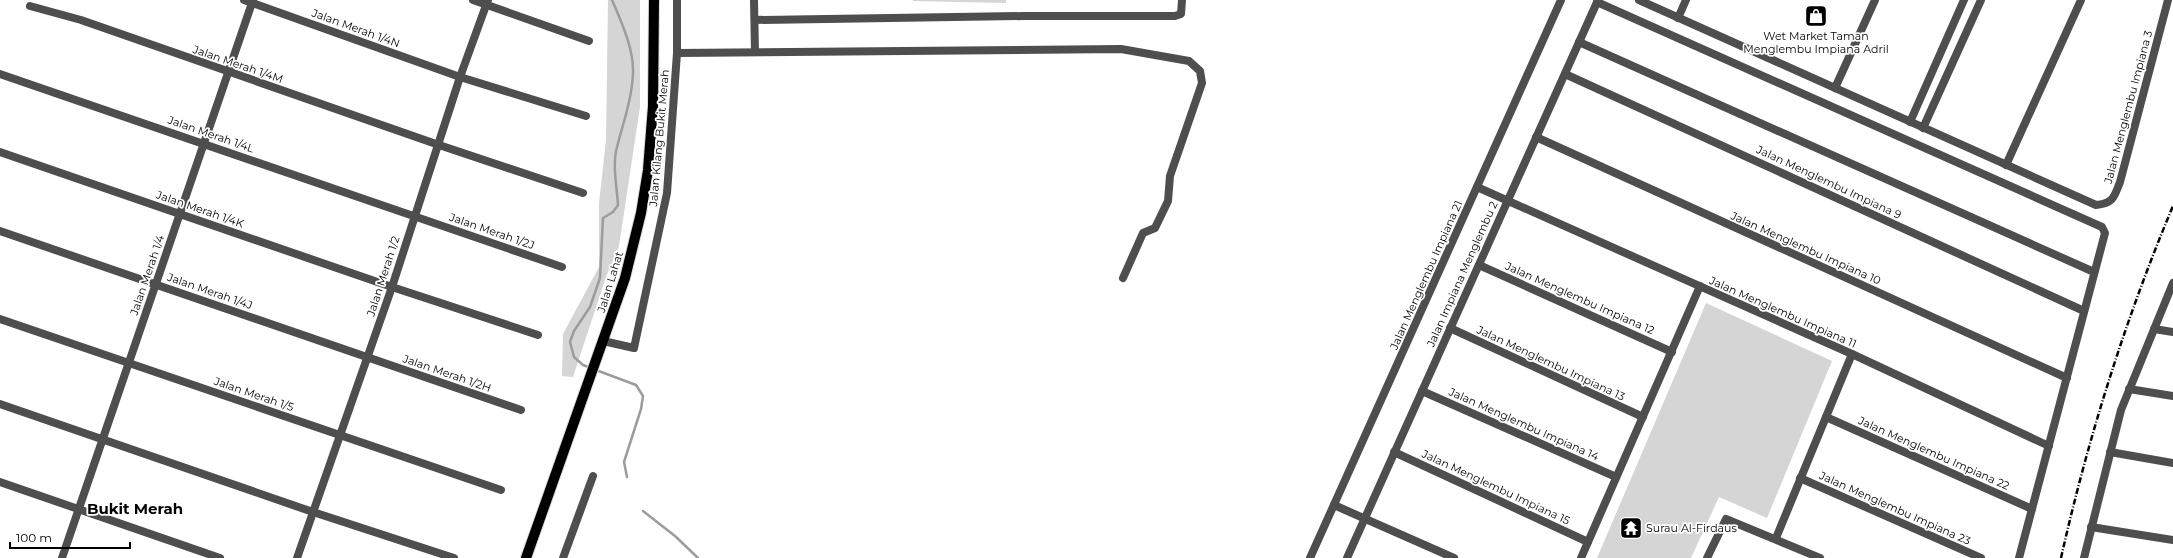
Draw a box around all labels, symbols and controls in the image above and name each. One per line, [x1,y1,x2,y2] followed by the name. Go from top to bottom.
[1803,3,1829,29] shop icon: Wet Market Taman Menglembu Impiana Adril
[309,5,402,50] street label: Jalan Merah 1/4N
[1743,29,1889,56] place label: Wet Market Taman Menglembu Impiana Adril
[2101,29,2155,186] street label: Jalan Menglembu Impiana 3
[190,42,285,86] street label: Jalan Merah 1/4M
[646,69,672,208] street label: Jalan Kilang Bukit Merah
[165,112,256,155] street label: Jalan Merah 1/4L
[1753,142,1904,222] street label: Jalan Menglembu Impiana 9
[153,187,246,231] street label: Jalan Merah 1/4K
[1386,198,1465,353] street label: Jalan Menglembu Impiana 21
[1423,199,1500,350] street label: Jalan Impiana Menglembu 2
[1728,208,1883,288] street label: Jalan Menglembu Impiana 10
[447,210,536,252] street label: Jalan Merah 1/2J
[126,232,168,318] street label: Jalan Merah 1/4
[363,234,403,319] street label: Jalan Merah 1/2
[594,249,626,315] street label: Jalan Lahat
[1502,258,1657,337] street label: Jalan Menglembu Impiana 12
[165,270,255,312] street label: Jalan Merah 1/4J
[1706,273,1859,351] street label: Jalan Menglembu Impiana 11
[1474,322,1627,404] street label: Jalan Menglembu Impiana 13
[400,351,493,395] street label: Jalan Merah 1/2H
[211,373,296,414] street label: Jalan Merah 1/5
[1446,384,1602,464] street label: Jalan Menglembu Impiana 14
[1855,413,2012,493] street label: Jalan Menglembu Impiana 22
[1419,446,1572,528] street label: Jalan Menglembu Impiana 15
[1816,468,1973,548] street label: Jalan Menglembu Impiana 23
[87,499,183,518] district label: Bukit Merah
[1618,515,1644,541] temple icon: Surau Al-Firdaus
[1646,521,1737,535] place label: Surau Al-Firdaus
[10,524,130,550] scale bar
[16,530,52,545] text: 100 m

